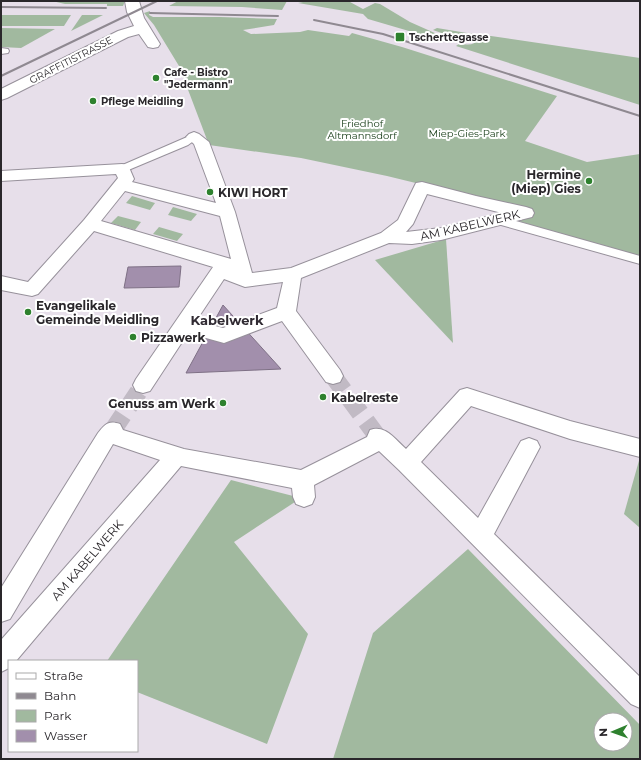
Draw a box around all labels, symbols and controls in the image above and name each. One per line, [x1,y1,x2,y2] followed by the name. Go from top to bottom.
[394,31,406,43] marker: Tscherttegasse
[409,31,489,44] place label: Tscherttegasse
[27,33,115,87] street label: GRAFFITISTRASSE
[164,66,232,91] place label: Cafe - Bistro "Jedermann"
[151,73,161,83] marker: Cafe - Bistro "Jedermann"
[101,95,183,108] place label: Pflege Meidling
[88,96,98,106] marker: Pflege Meidling
[327,117,397,142] park label: Friedhof Altmannsdorf
[428,127,506,140] park label: Miep-Gies-Park
[511,167,582,196] place label: Hermine (Miep) Gies
[584,176,594,186] marker: Hermine (Miep) Gies
[218,185,288,200] place label: KIWI HORT
[205,187,215,197] marker: KIWI HORT
[419,206,522,244] street label: AM KABELWERK
[36,298,159,327] place label: Evangelikale Gemeinde Meidling
[23,307,33,317] marker: Evangelikale Gemeinde Meidling
[191,312,264,328] district label: Kabelwerk
[141,330,205,345] place label: Pizzawerk
[128,332,138,342] marker: Pizzawerk
[331,390,399,405] place label: Kabelreste
[318,392,328,402] marker: Kabelreste
[108,396,215,411] place label: Genuss am Werk
[218,398,228,408] marker: Genuss am Werk
[48,516,126,603] street label: AM KABELWERK
[8,660,138,752] legend
[44,668,83,683] text: Straße
[44,688,76,703] text: Bahn
[44,708,72,723] text: Park
[593,712,633,752] north arrow
[44,728,88,743] text: Wasser
[596,728,610,737] text: N

